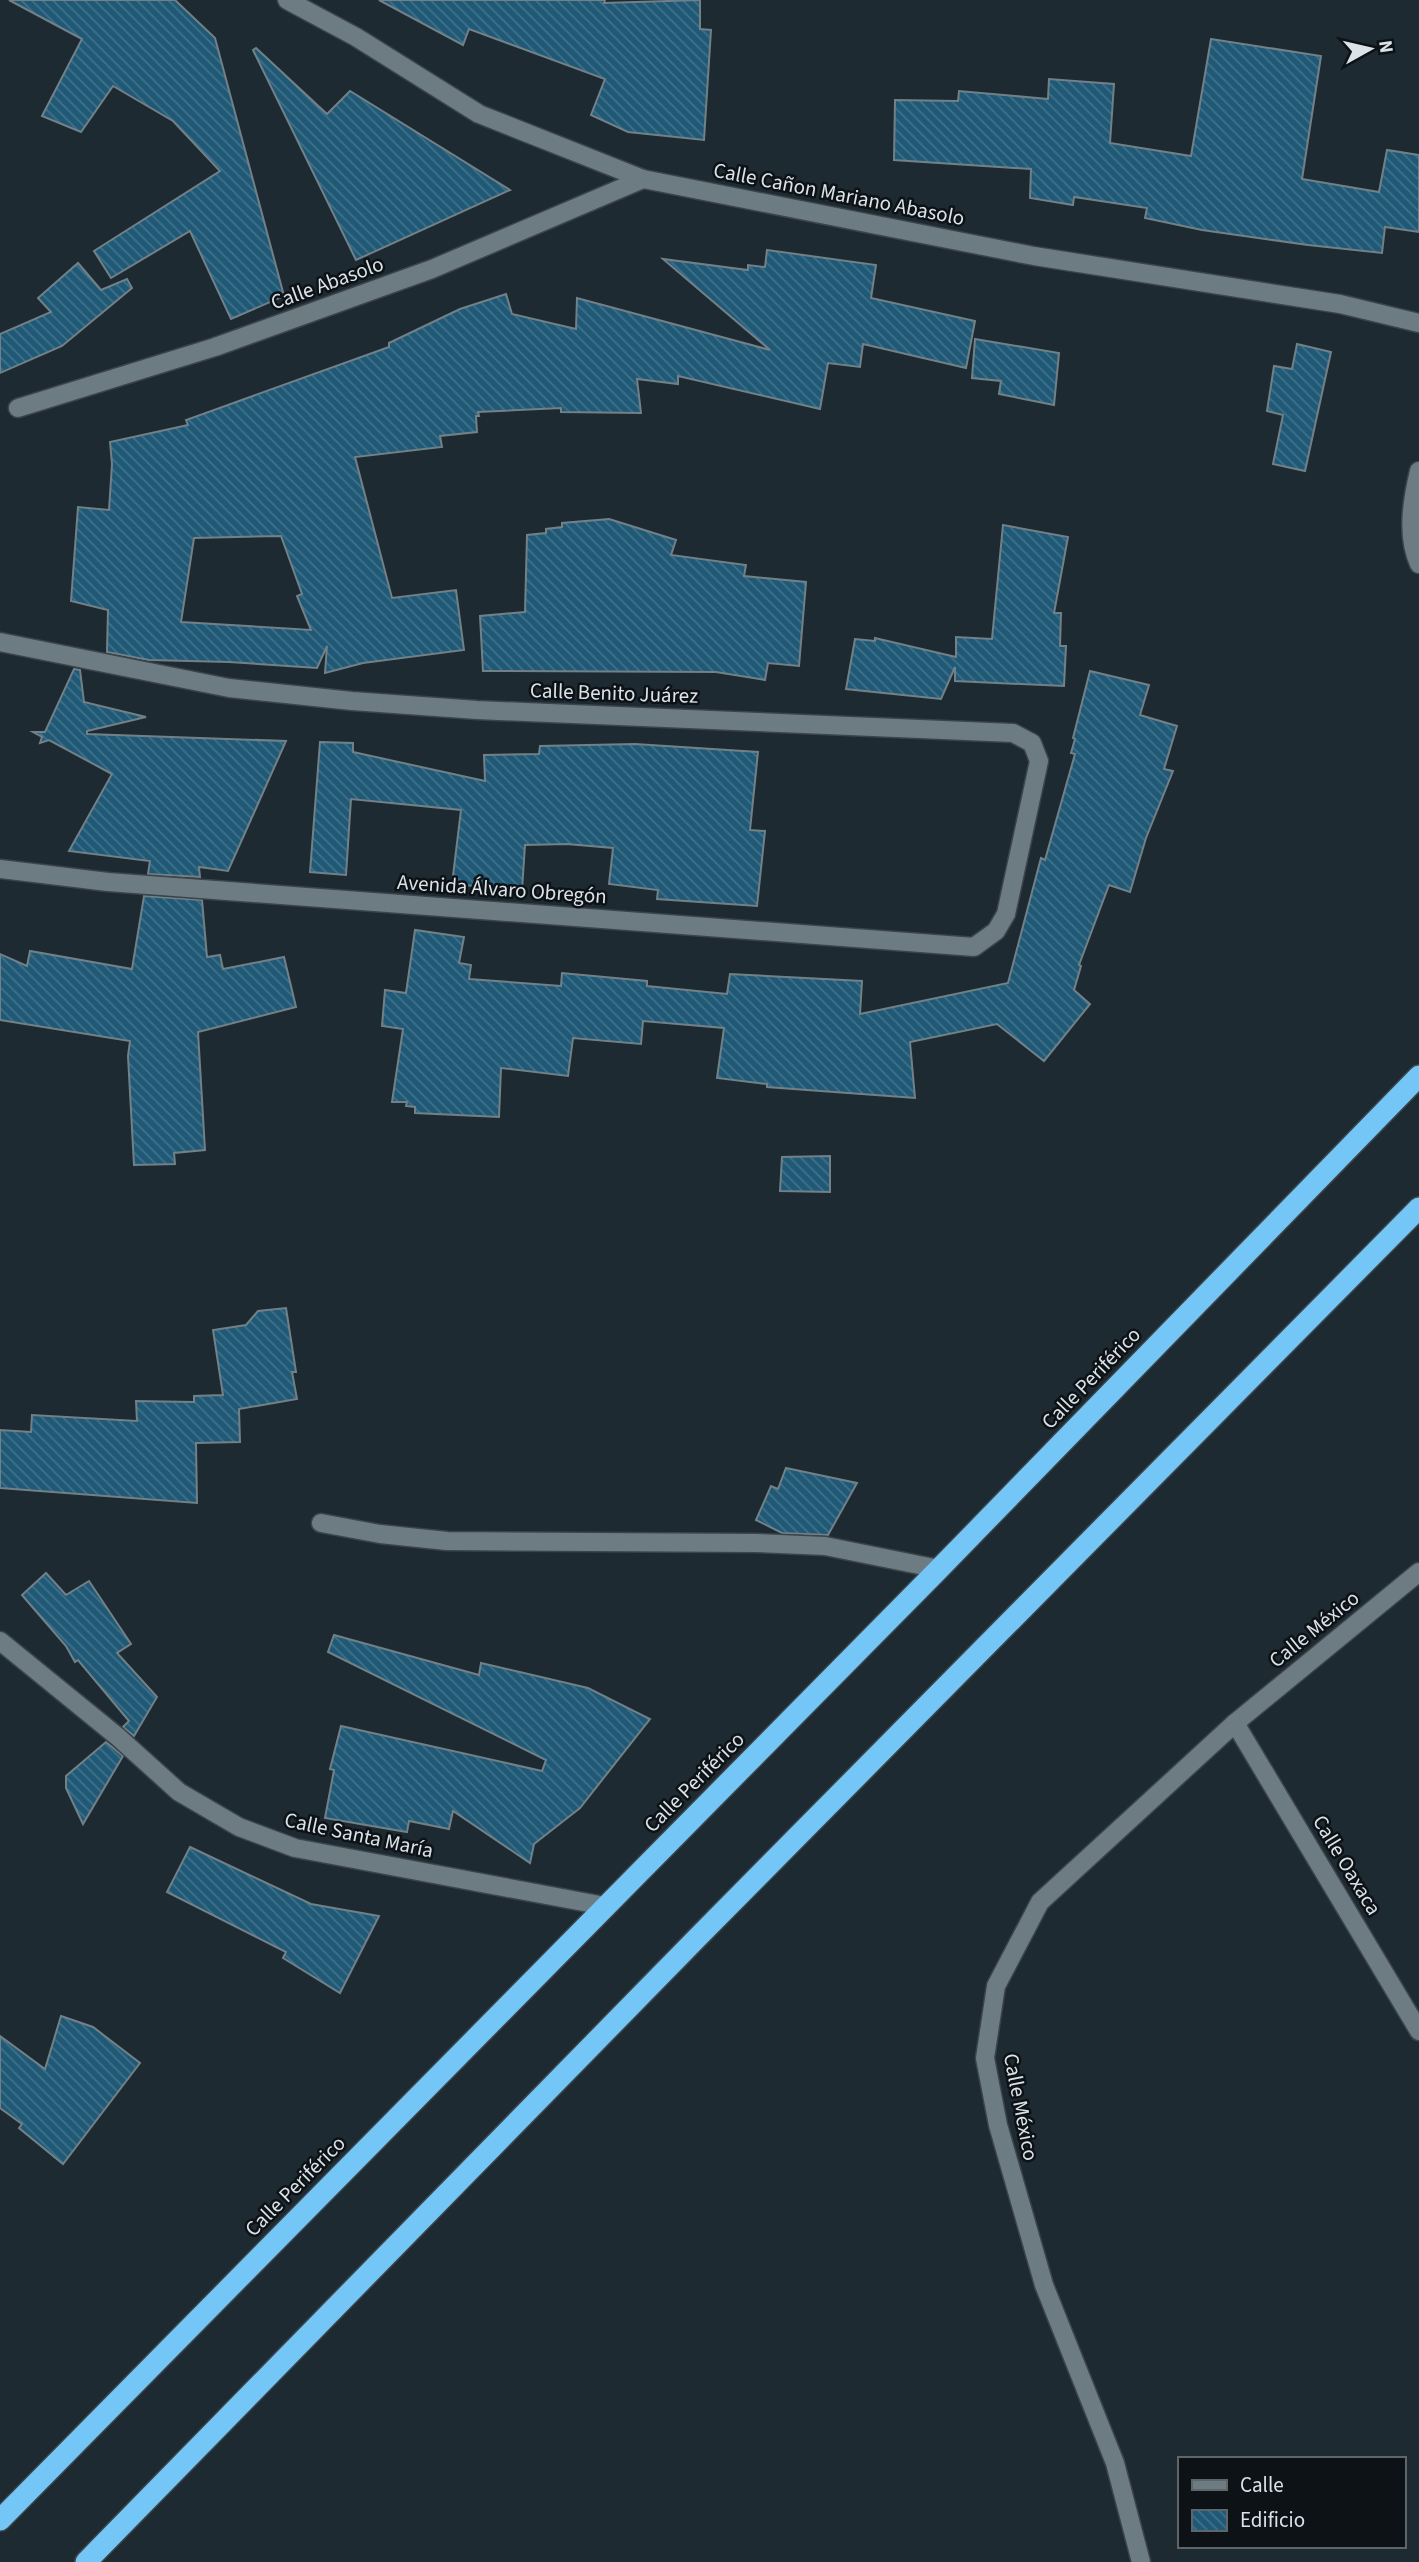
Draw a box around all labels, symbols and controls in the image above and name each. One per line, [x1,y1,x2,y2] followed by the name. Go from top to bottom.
[1335,14,1405,84] north arrow
[1371,39,1400,55] text: N
[711,155,967,233] street label: Calle Cañon Mariano Abasolo
[266,249,388,317] street label: Calle Abasolo
[529,675,699,711] street label: Calle Benito Juárez
[396,867,608,911] street label: Avenida Álvaro Obregón
[1035,1320,1147,1436] street label: Calle Periférico
[1262,1583,1366,1675] street label: Calle México
[637,1725,751,1839] street label: Calle Periférico
[282,1805,436,1865] street label: Calle Santa María
[1305,1809,1389,1921] street label: Calle Oaxaca
[996,2051,1046,2163] street label: Calle México
[238,2129,352,2243] street label: Calle Periférico
[1178,2457,1405,2548] legend
[1240,2470,1284,2500] text: Calle
[1240,2505,1305,2535] text: Edificio

